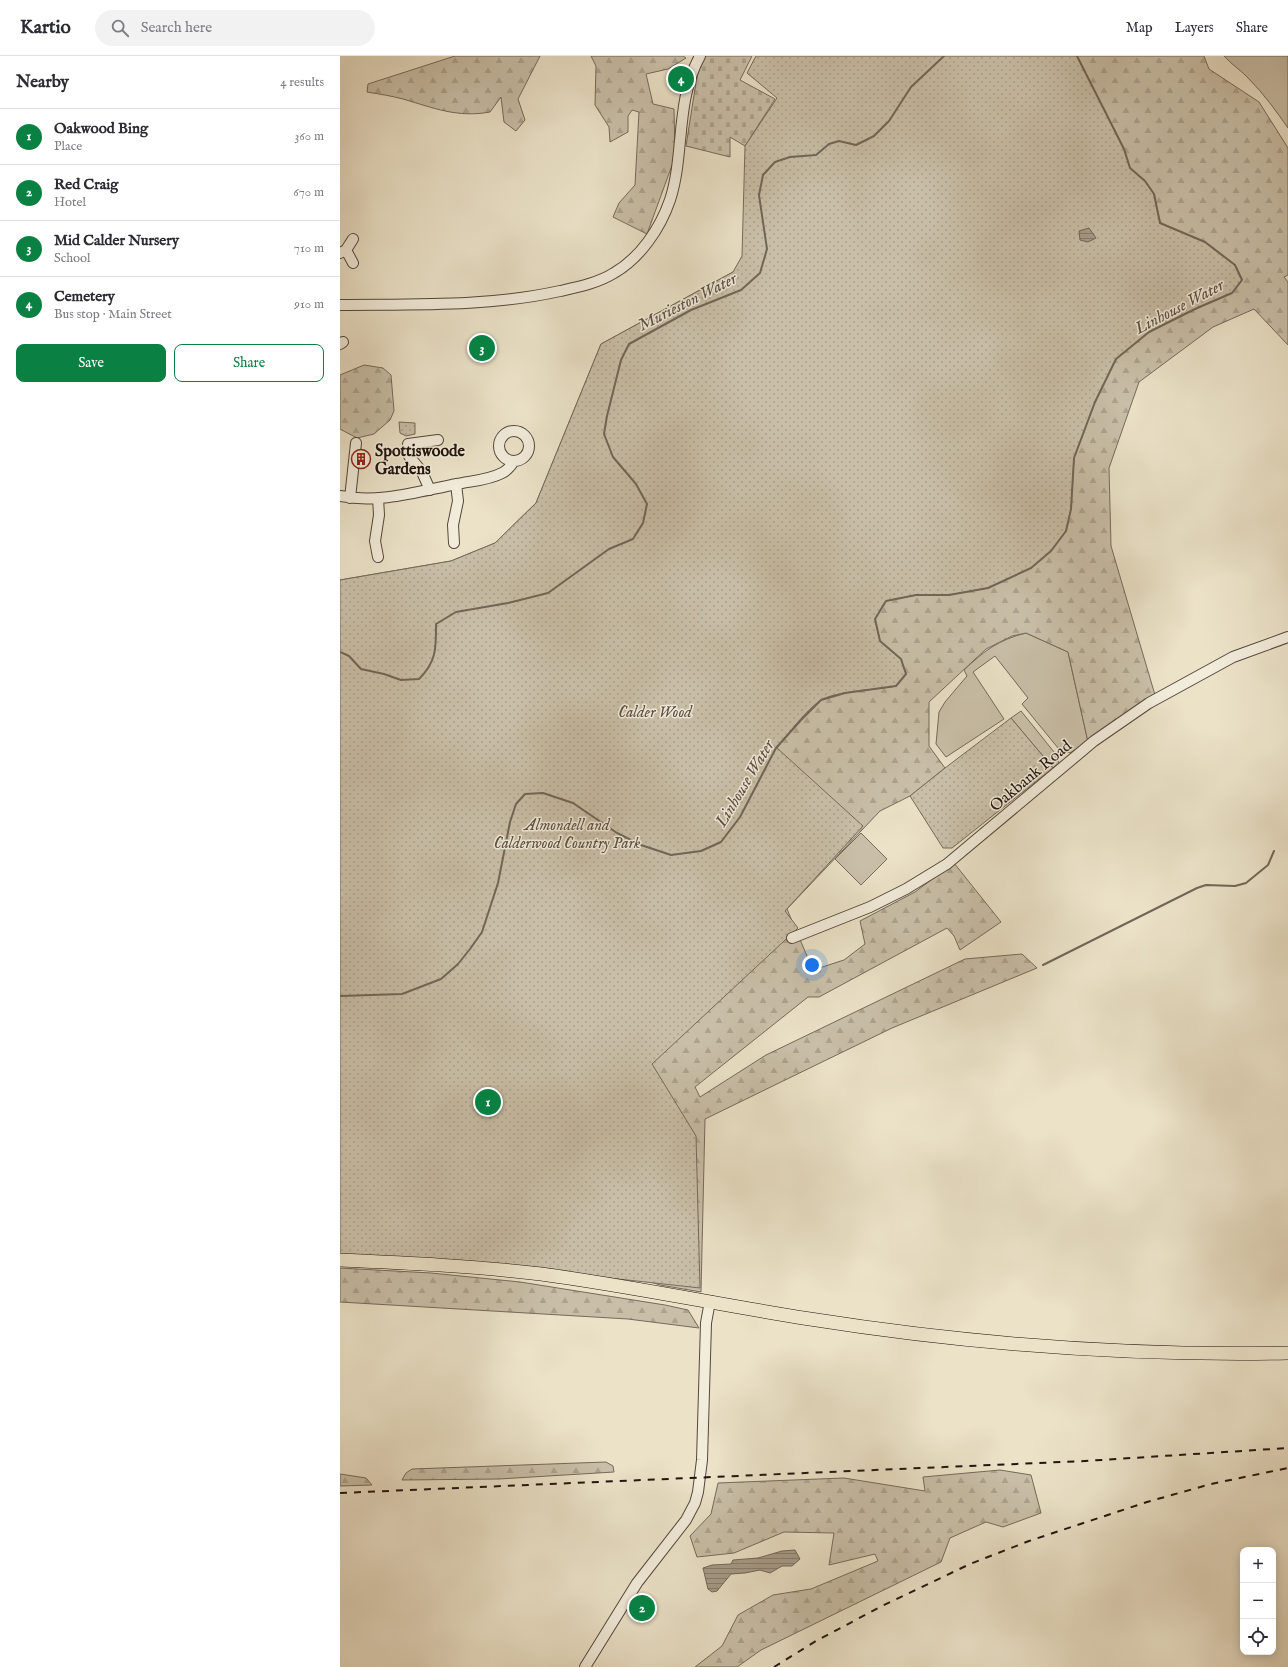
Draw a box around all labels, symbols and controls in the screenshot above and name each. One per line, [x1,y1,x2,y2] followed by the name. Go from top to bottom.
[95,10,375,46] search box
[20,16,71,40] text: Kartio
[109,17,131,39] icon: search
[141,18,212,37] text: Search here
[1126,19,1153,37] text: Map
[1175,19,1214,37] text: Layers
[1236,19,1268,37] text: Share
[668,64,694,94] pin: 4
[16,72,69,93] text: Nearby
[280,74,324,91] text: 4 results
[54,119,148,138] text: Oakwood Bing
[27,128,31,145] text: 1
[294,128,324,145] text: 360 m
[54,138,82,155] text: Place
[54,175,118,194] text: Red Craig
[26,184,32,201] text: 2
[293,184,324,201] text: 670 m
[54,194,86,211] text: Hotel
[54,231,179,250] text: Mid Calder Nursery
[27,240,31,257] text: 3
[294,240,324,257] text: 710 m
[54,250,91,267] text: School
[635,268,742,336] water label: Murieston Water
[1131,274,1229,340] water label: Linhouse Water
[54,287,115,306] text: Cemetery
[26,296,32,313] text: 4
[294,296,324,313] text: 910 m
[54,306,172,323] text: Bus stop · Main Street
[469,333,495,363] pin: 3
[16,344,166,382] button: Save
[174,344,324,382] button: Share
[375,442,466,480] place label: Spottiswoode Gardens
[350,448,372,470] building icon: Spottiswoode Gardens
[618,703,693,723] park label: Calder Wood
[711,735,780,832] water label: Linhouse Water
[986,736,1077,817] street label: Oakbank Road
[494,816,641,854] park label: Almondell and Calderwood Country Park
[802,955,822,975] your location
[475,1087,501,1117] pin: 1
[1240,1547,1276,1655] map controls
[1240,1547,1276,1583] button: +
[1240,1583,1276,1619] button: −
[629,1593,655,1623] pin: 2
[1240,1619,1276,1655] button: locate

